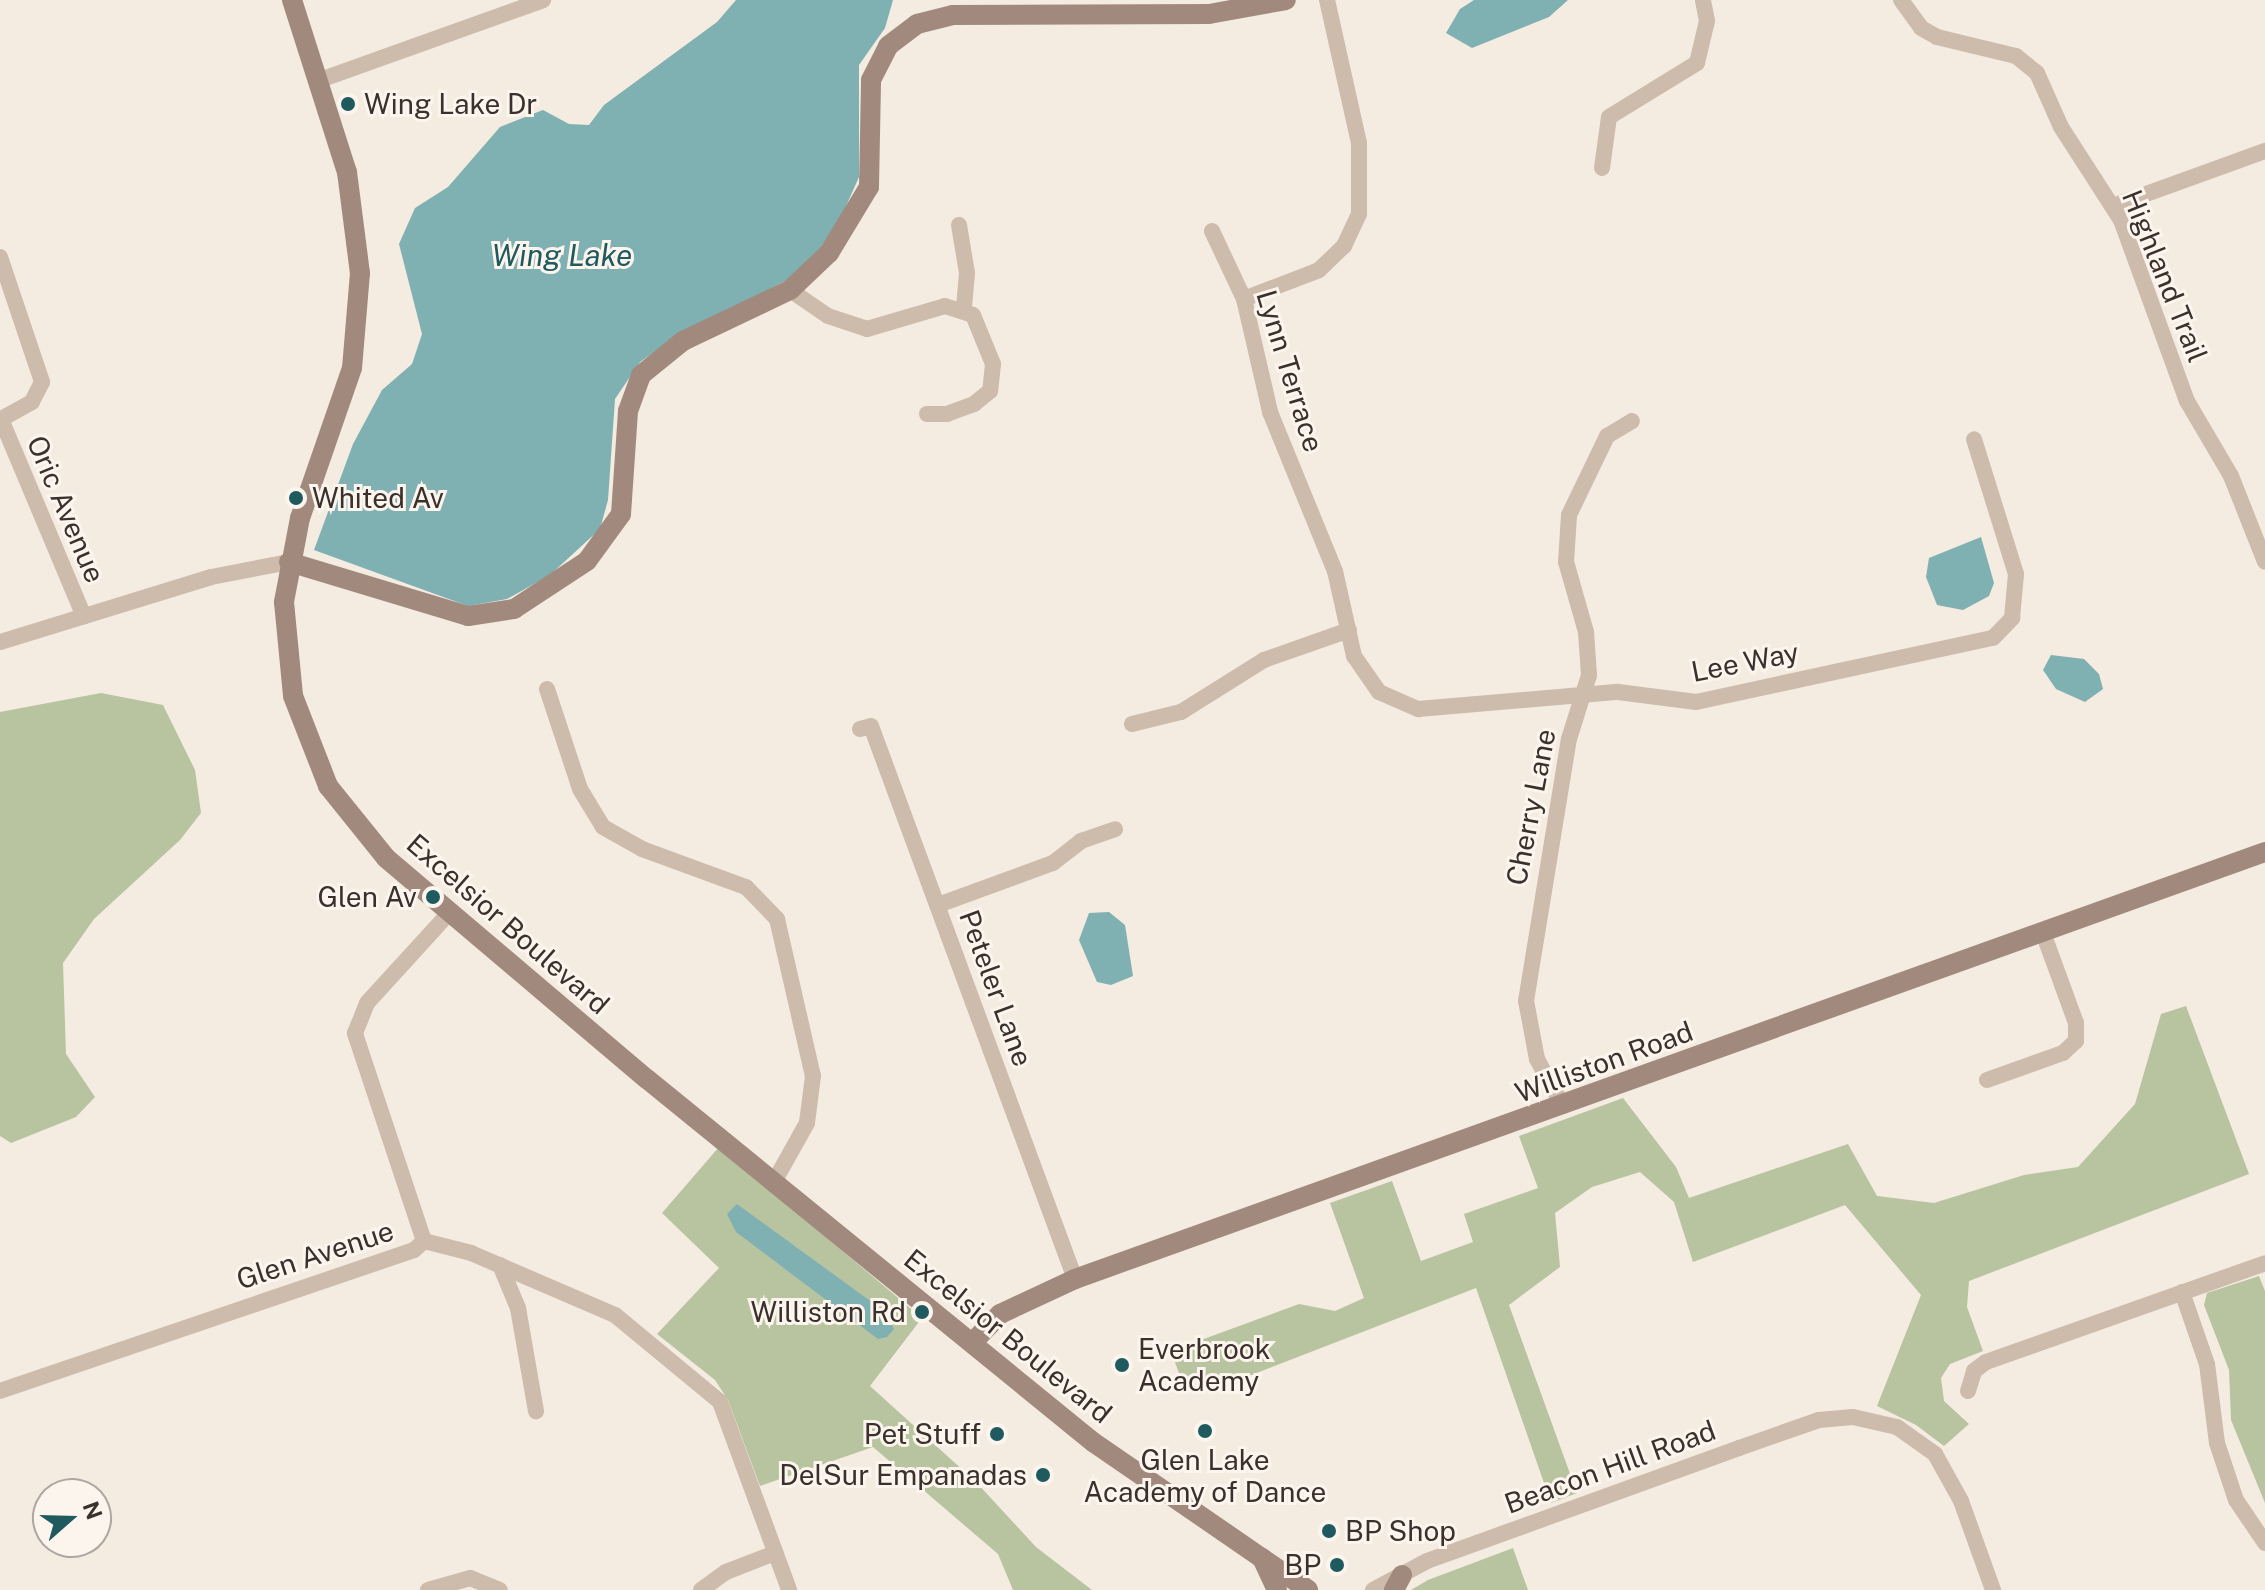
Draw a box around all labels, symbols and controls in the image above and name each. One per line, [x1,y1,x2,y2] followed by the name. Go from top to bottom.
[364,87,537,121] place label: Wing Lake Dr
[339,95,357,113] marker: Wing Lake Dr
[2115,185,2215,367] street label: Highland Trail
[492,237,632,273] water label: Wing Lake
[1249,286,1331,456] street label: Lynn Terrace
[20,430,112,588] street label: Oric Avenue
[312,481,444,515] place label: Whited Av
[287,489,305,507] marker: Whited Av
[1688,635,1802,689] street label: Lee Way
[1499,726,1563,888] street label: Cherry Lane
[400,827,616,1021] street label: Excelsior Boulevard
[318,880,417,914] place label: Glen Av
[424,888,442,906] marker: Glen Av
[952,905,1040,1071] street label: Peteler Lane
[1511,1014,1697,1110] street label: Williston Road
[232,1214,398,1296] street label: Glen Avenue
[897,1242,1119,1430] street label: Excelsior Boulevard
[751,1295,906,1329] place label: Williston Rd
[913,1303,931,1321] marker: Williston Rd
[1138,1332,1270,1398] place label: Everbrook Academy
[1113,1356,1131,1374] marker: Everbrook Academy
[1500,1413,1720,1521] street label: Beacon Hill Road
[864,1417,981,1451] place label: Pet Stuff
[1196,1422,1214,1440] marker: Glen Lake Academy of Dance
[988,1425,1006,1443] marker: Pet Stuff
[1083,1443,1327,1509] place label: Glen Lake Academy of Dance
[779,1458,1027,1492] place label: DelSur Empanadas
[1034,1466,1052,1484] marker: DelSur Empanadas
[32,1478,112,1558] north arrow
[78,1498,108,1523] text: N
[1345,1514,1456,1548] place label: BP Shop
[1320,1522,1338,1540] marker: BP Shop
[1284,1548,1321,1582] place label: BP
[1328,1556,1346,1574] marker: BP

